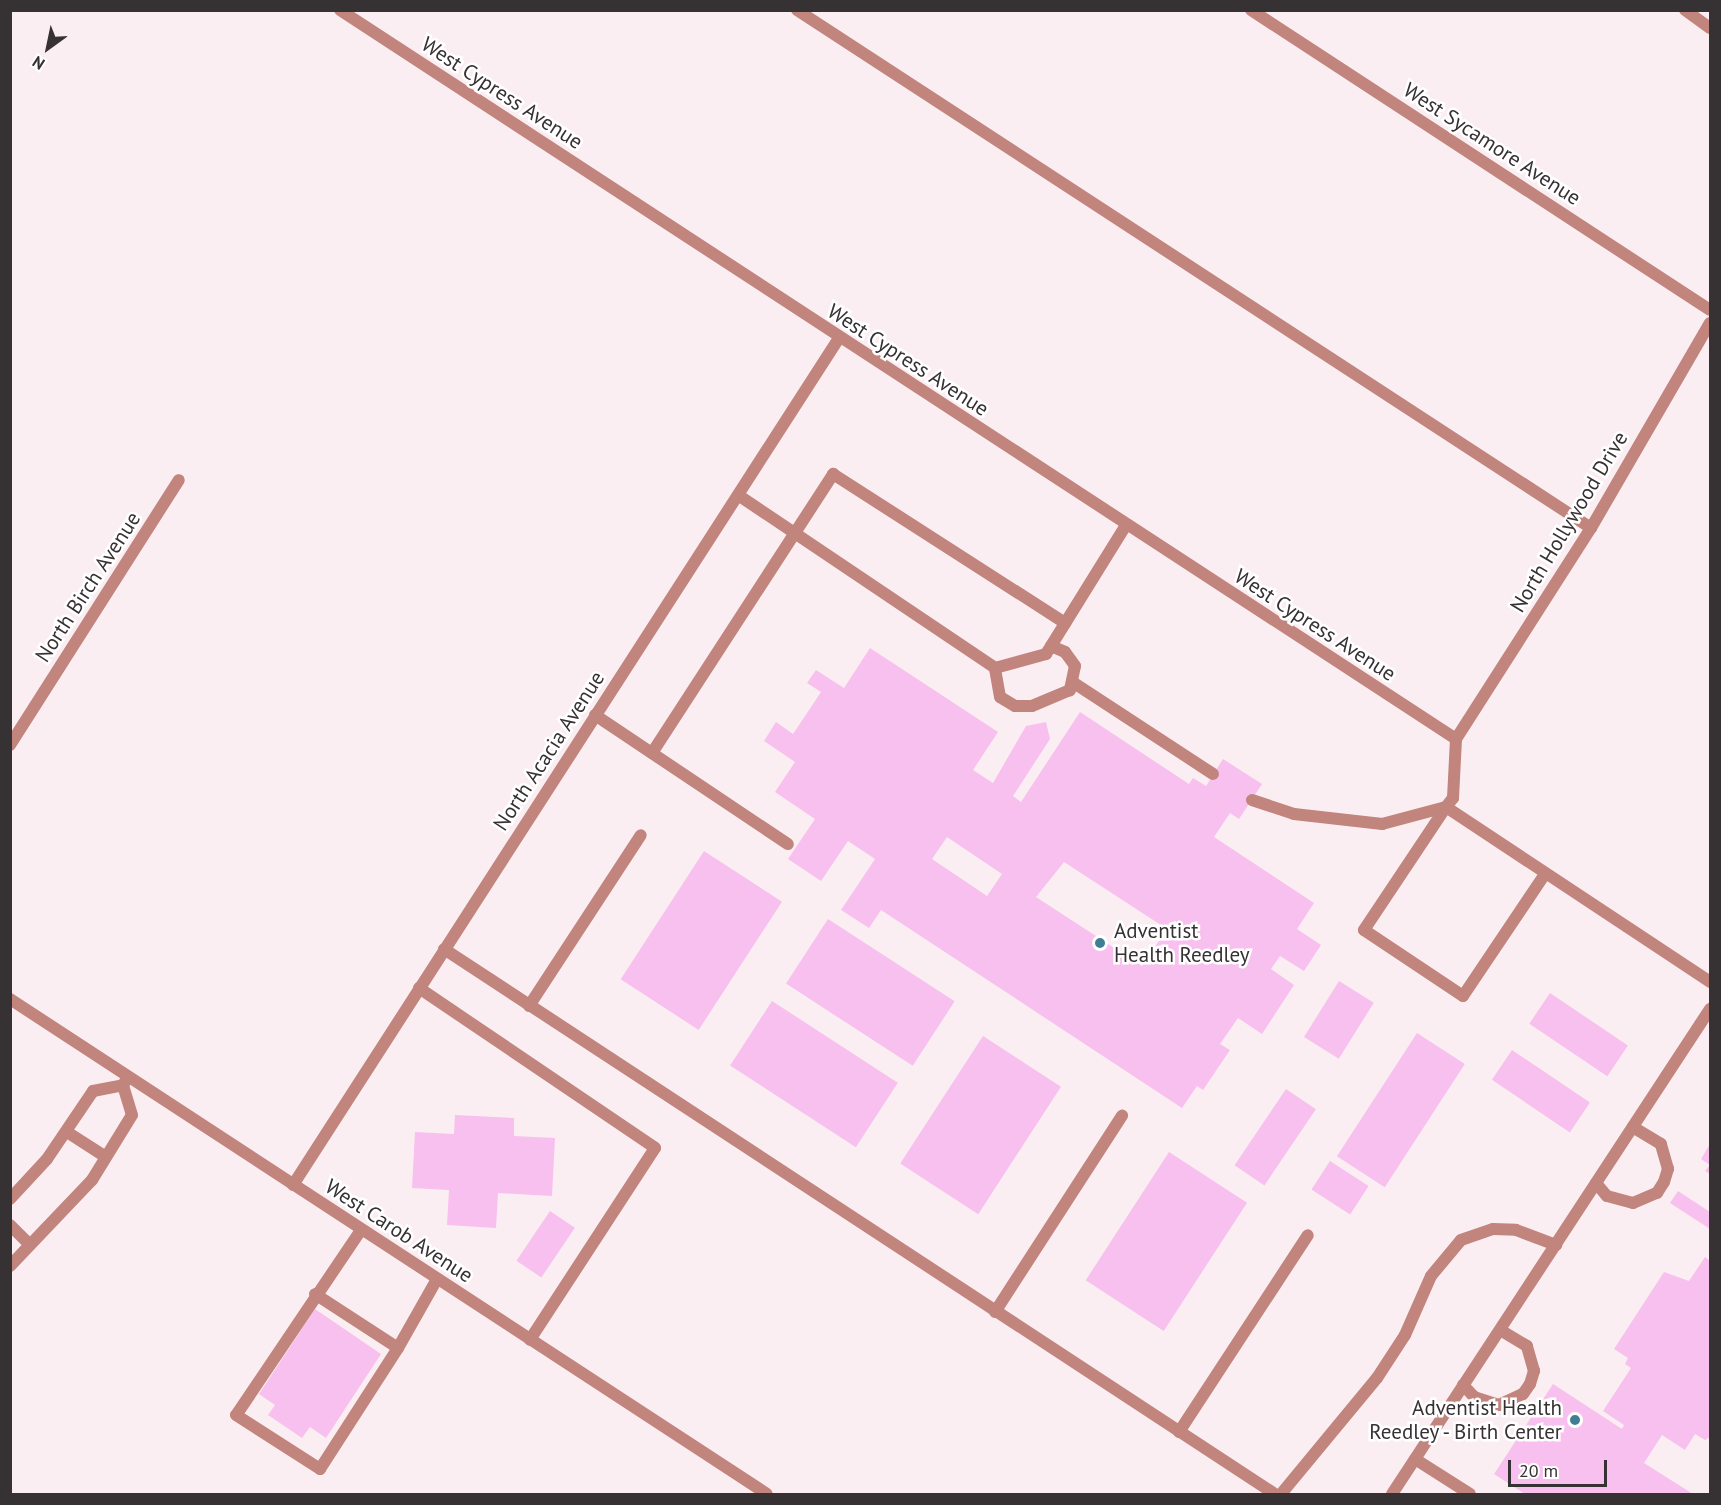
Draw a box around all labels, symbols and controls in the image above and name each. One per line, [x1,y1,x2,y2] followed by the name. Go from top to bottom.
[18,18,78,78] north arrow
[416,31,588,155] street label: West Cypress Avenue
[28,52,48,74] text: N
[1398,77,1586,211] street label: West Sycamore Avenue
[822,298,994,422] street label: West Cypress Avenue
[1505,427,1633,617] street label: North Hollywood Drive
[30,507,146,667] street label: North Birch Avenue
[1229,563,1401,687] street label: West Cypress Avenue
[488,666,610,836] street label: North Acacia Avenue
[1114,918,1250,968] place label: Adventist Health Reedley
[1091,934,1109,952] marker: Adventist Health Reedley
[320,1174,478,1288] street label: West Carob Avenue
[1365,1395,1562,1445] place label: Adventist Health Reedley - Birth Center
[1566,1411,1584,1429] marker: Adventist Health Reedley - Birth Center
[1511,1448,1610,1486] scale bar
[1519,1459,1558,1482] text: 20 m

